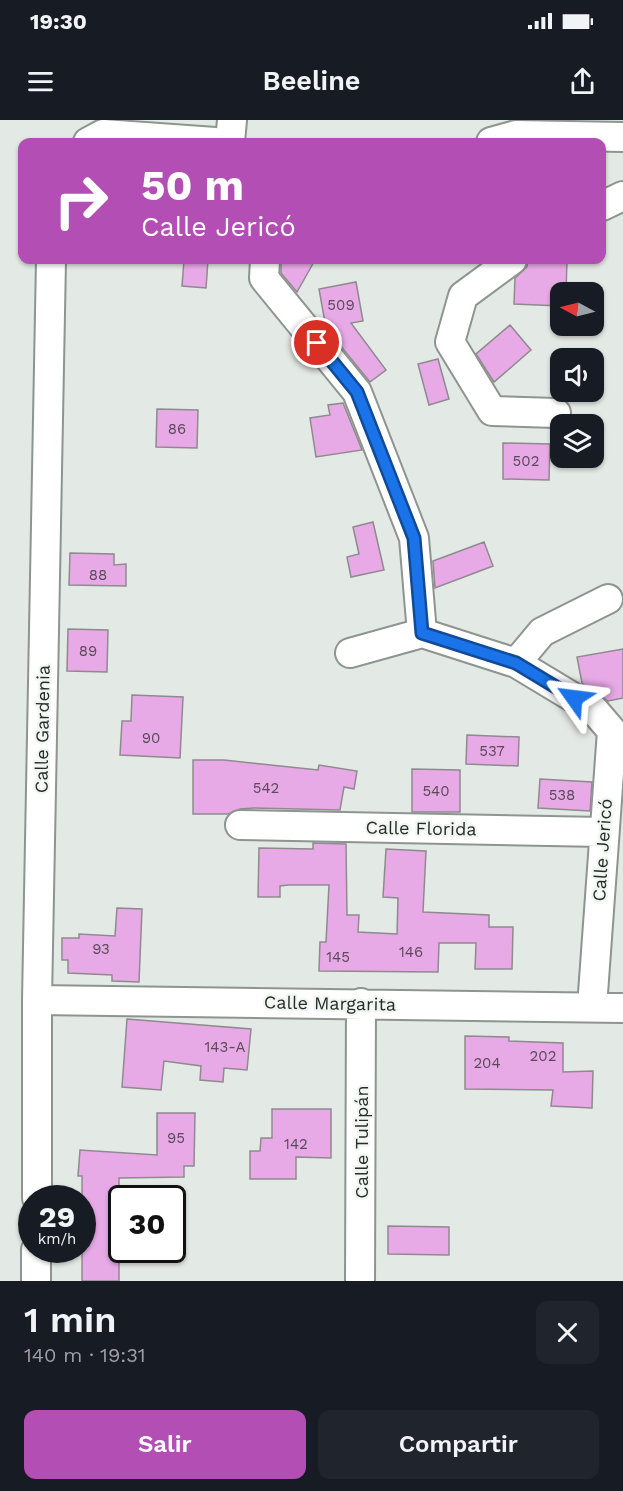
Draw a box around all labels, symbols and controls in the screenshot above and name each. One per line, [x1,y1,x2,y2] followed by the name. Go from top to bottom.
[30,9,87,34] text: 19:30
[24,65,57,98] icon: menu
[263,65,360,97] text: Beeline
[566,65,599,98] icon: share
[141,161,244,210] text: 50 m
[42,162,120,240] icon: right
[141,211,296,243] text: Calle Jericó
[550,282,604,336] north arrow
[550,282,604,468] map controls
[327,296,355,314] house number: 509
[291,317,342,368] pin
[300,326,333,359] icon: arrive
[550,348,604,402] button: sound
[550,414,604,468] button: layers
[168,420,186,438] house number: 86
[513,452,539,470] house number: 502
[89,566,107,584] house number: 88
[79,642,97,660] house number: 89
[30,665,54,793] street label: Calle Gardenia
[542,666,606,730] position arrow
[142,729,160,747] house number: 90
[479,742,505,760] house number: 537
[253,779,279,797] house number: 542
[422,782,450,800] house number: 540
[549,786,575,804] house number: 538
[588,798,616,902] street label: Calle Jericó
[365,817,477,839] street label: Calle Florida
[92,940,110,958] house number: 93
[399,943,423,961] house number: 146
[326,948,350,966] house number: 145
[264,991,396,1015] street label: Calle Margarita
[205,1038,246,1056] house number: 143-A
[530,1047,556,1065] house number: 202
[473,1054,501,1072] house number: 204
[351,1085,372,1199] street label: Calle Tulipán
[167,1129,185,1147] house number: 95
[284,1135,308,1153] house number: 142
[108,1185,186,1263] speed limit sign: 30
[39,1199,75,1234] text: 29
[38,1230,76,1248] text: km/h
[24,1299,116,1341] text: 1 min
[536,1301,599,1364] button: close
[24,1343,146,1367] text: 140 m · 19:31
[24,1410,306,1479] button: Salir
[318,1410,599,1479] button: Compartir

